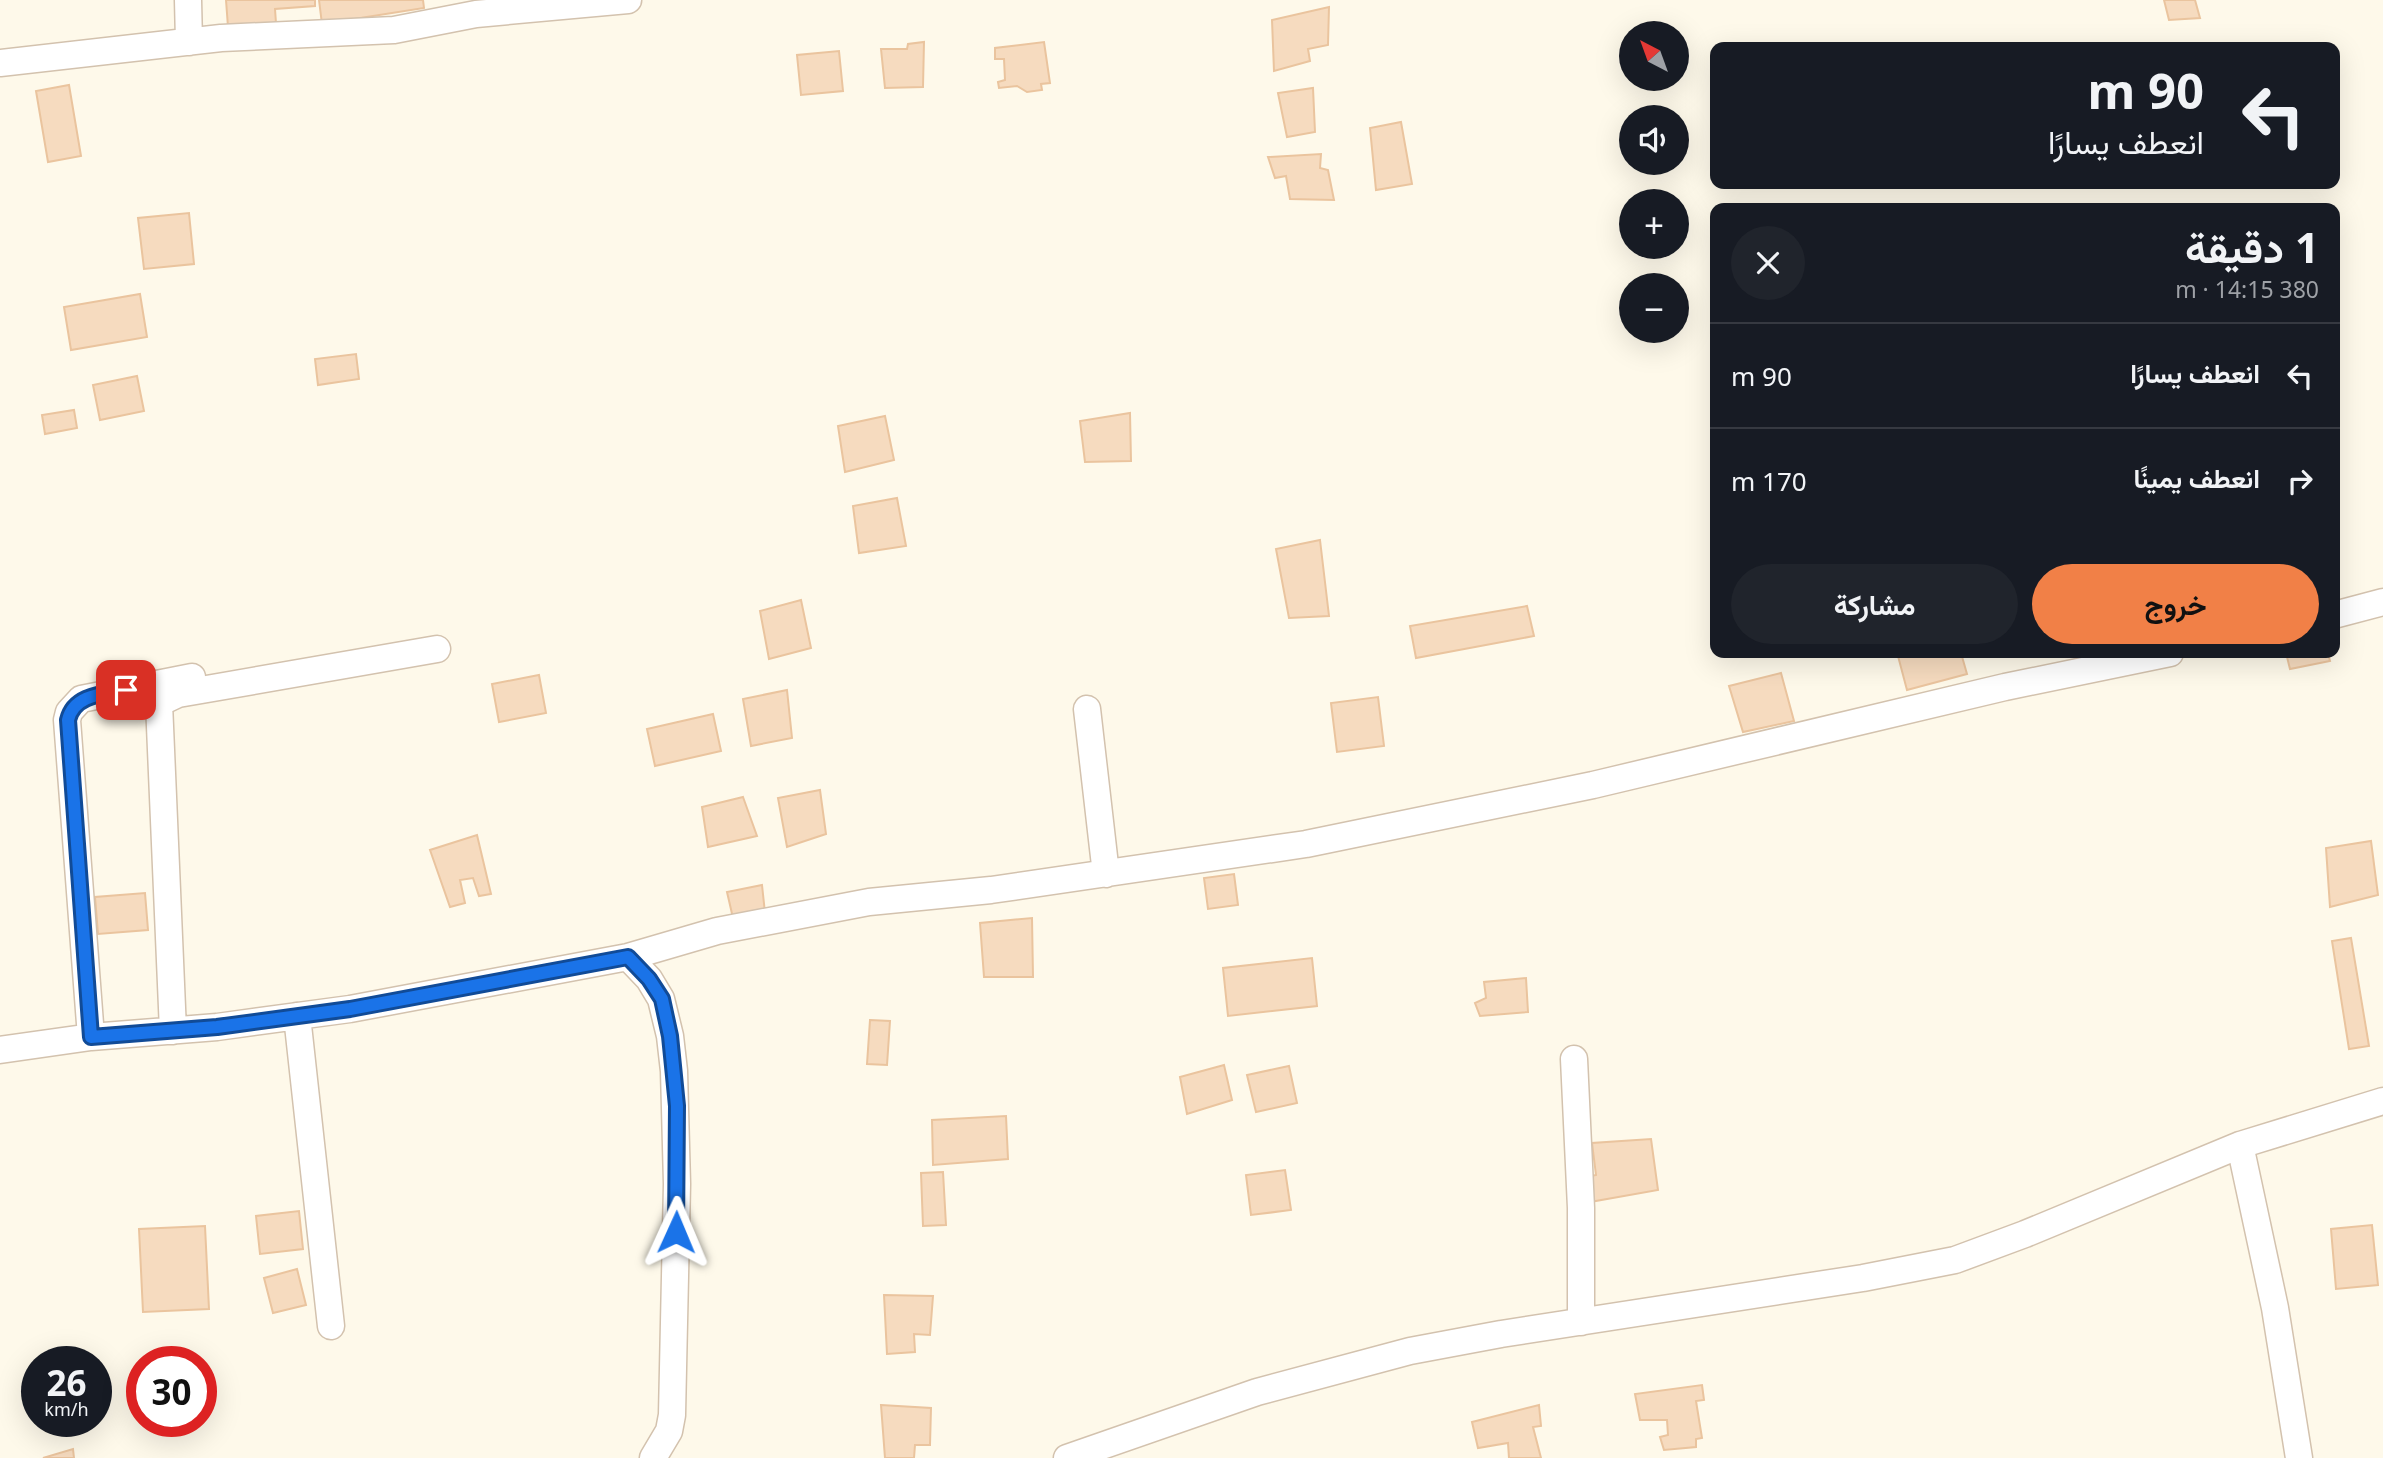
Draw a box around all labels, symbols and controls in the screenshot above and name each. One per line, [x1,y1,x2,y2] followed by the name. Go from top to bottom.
[1619,21,1689,91] north arrow
[1619,21,1689,343] map controls
[2087,57,2204,123] text: 90 m
[2228,70,2319,161] icon: left
[1619,105,1689,175] button: sound
[2048,120,2204,163] text: انعطف يسارًا
[1619,189,1689,259] button: +
[2185,218,2319,275] text: 1 دقيقة
[1731,226,1805,300] button: close
[1619,273,1689,343] button: −
[2175,273,2319,305] text: 380 m · 14:15
[2130,355,2260,391] text: انعطف يسارًا
[2281,357,2319,395] icon: left
[1731,358,1792,394] text: 90 m
[2133,460,2260,496] text: انعطف يمينًا
[2281,462,2319,500] icon: right
[1731,463,1807,499] text: 170 m
[1731,564,2018,644] button: مشاركة
[2032,564,2319,644] button: خروج
[96,660,156,720] pin
[107,671,145,709] icon: arrive
[639,1195,713,1269] position arrow
[126,1346,217,1437] speed limit sign: 30
[46,1359,87,1406] text: 26
[44,1397,89,1421] text: km/h

